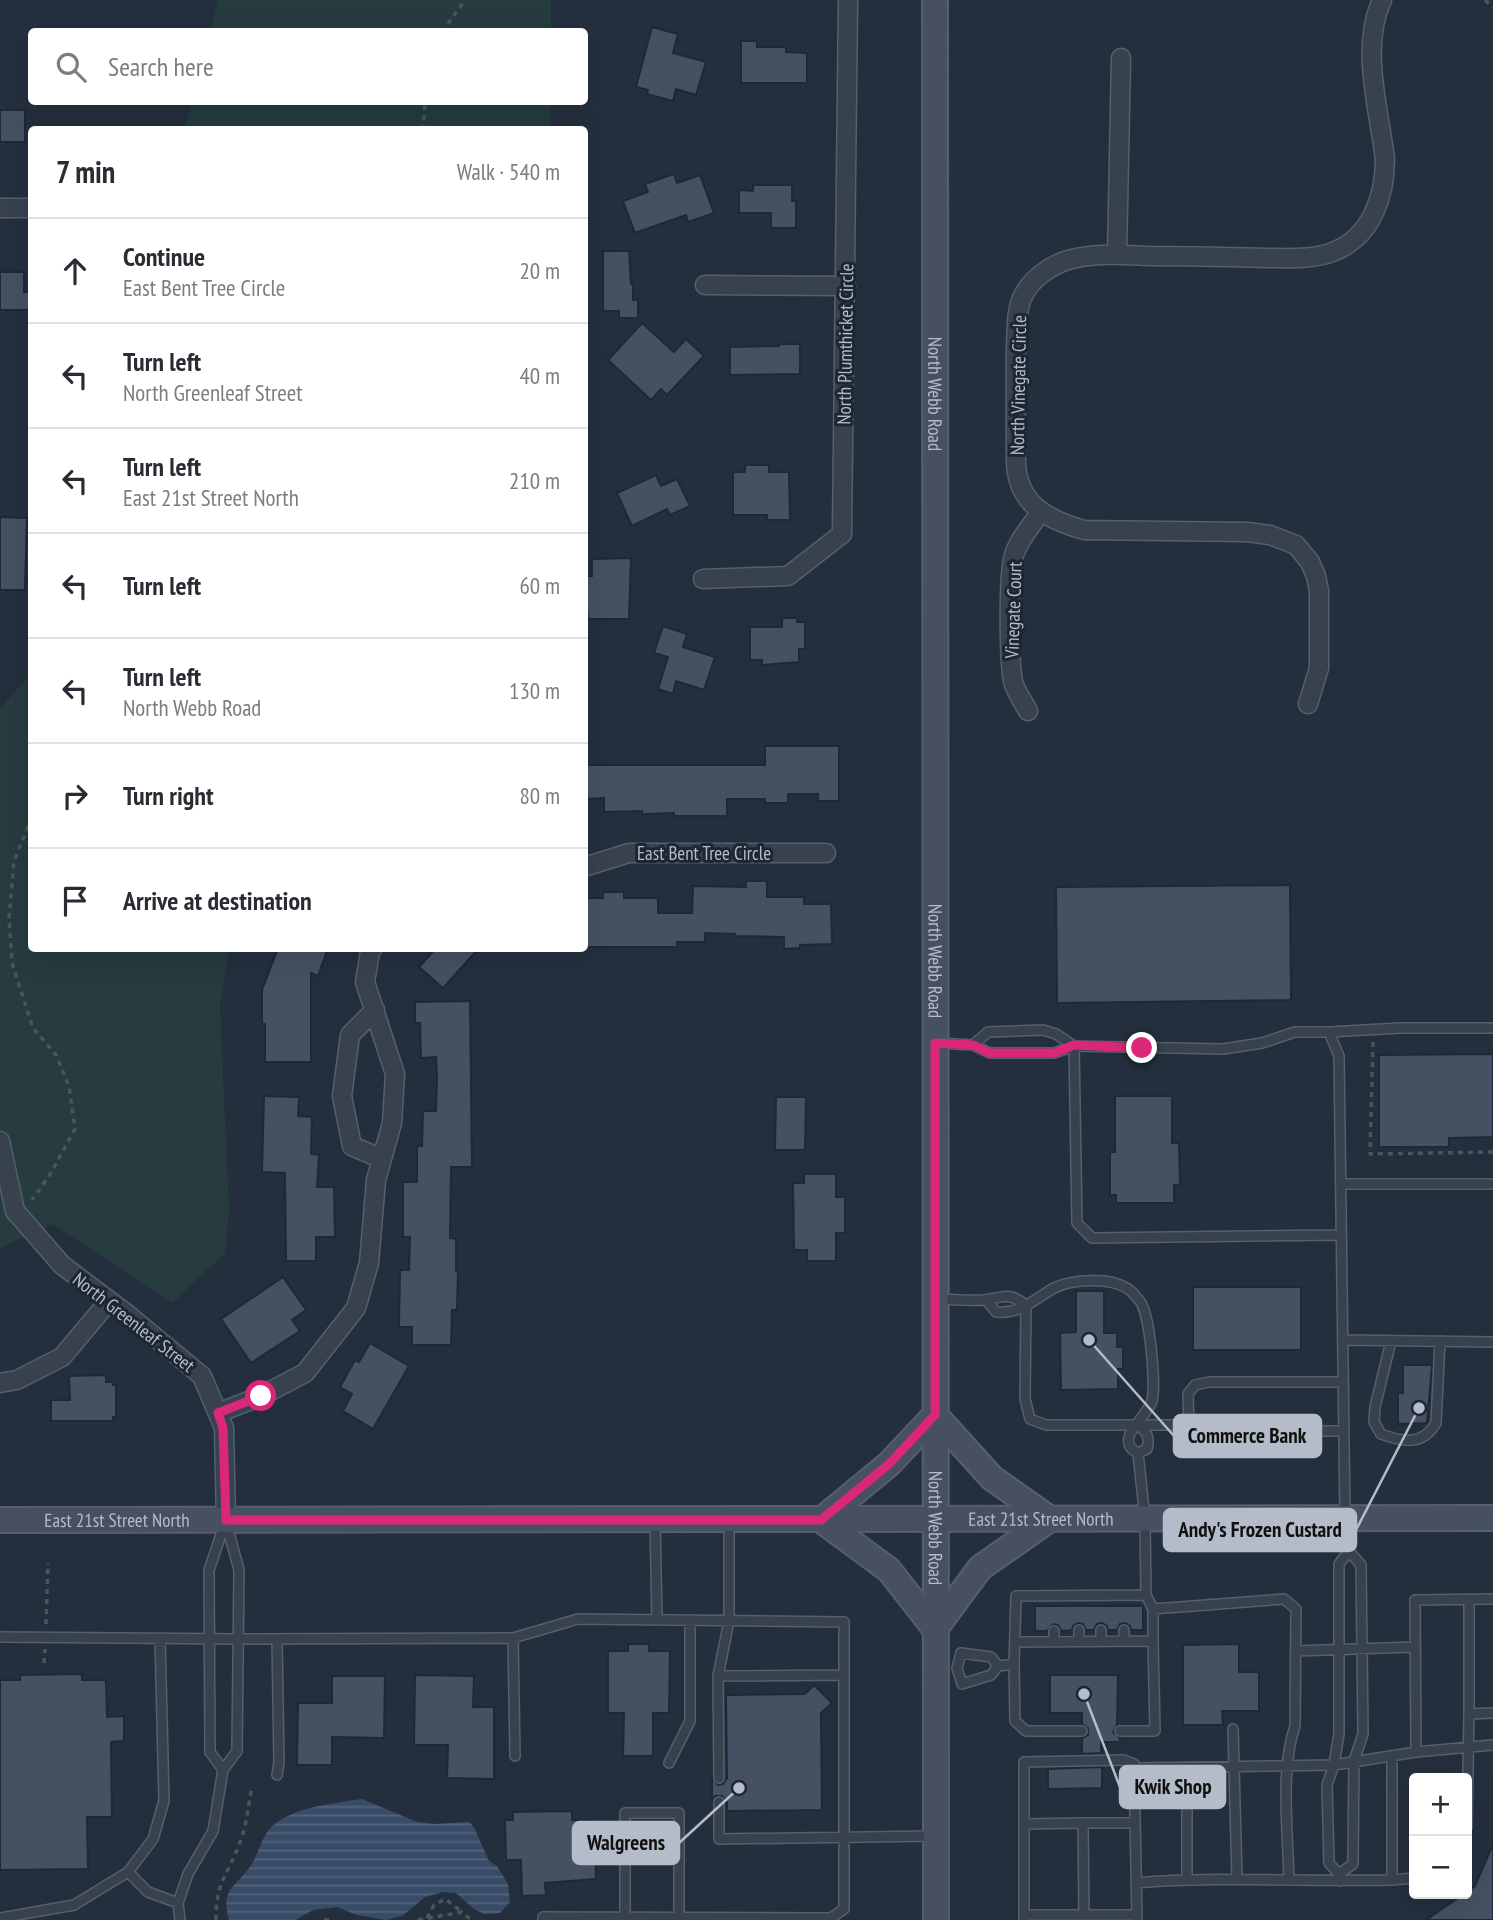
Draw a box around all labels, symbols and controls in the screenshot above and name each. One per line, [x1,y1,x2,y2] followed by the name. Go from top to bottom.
[28,28,588,105] search box
[52,48,90,86] icon: search
[108,50,214,83] text: Search here
[56,152,115,191] text: 7 min
[457,157,560,186] text: Walk · 540 m
[123,240,205,273] text: Continue
[56,252,94,290] icon: ahead
[519,256,560,285] text: 20 m
[832,263,858,425] street label: North Plumthicket Circle
[123,273,285,302] text: East Bent Tree Circle
[1005,315,1031,455] street label: North Vinegate Circle
[923,337,947,451] street label: North Webb Road
[123,345,201,378] text: Turn left
[56,357,94,395] icon: left
[519,361,560,390] text: 40 m
[123,378,302,407] text: North Greenleaf Street
[123,450,201,483] text: Turn left
[56,462,94,500] icon: left
[509,466,560,495] text: 210 m
[123,483,299,512] text: East 21st Street North
[999,560,1027,660] street label: Vinegate Court
[56,567,94,605] icon: left
[123,569,201,602] text: Turn left
[519,571,560,600] text: 60 m
[123,660,201,693] text: Turn left
[56,672,94,710] icon: left
[509,676,560,705] text: 130 m
[123,693,261,722] text: North Webb Road
[56,777,94,815] icon: right
[123,779,214,812] text: Turn right
[519,781,560,810] text: 80 m
[637,841,771,865] street label: East Bent Tree Circle
[56,882,94,920] icon: arrive
[123,884,312,917] text: Arrive at destination
[923,904,948,1018] street label: North Webb Road
[1126,1032,1157,1063] route end
[68,1267,200,1378] street label: North Greenleaf Street
[245,1380,276,1411] route start
[1174,1415,1321,1457] callout: Commerce Bank
[1188,1422,1307,1449] text: Commerce Bank
[924,1471,948,1585] street label: North Webb Road
[968,1507,1114,1531] street label: East 21st Street North
[44,1508,190,1532] street label: East 21st Street North
[1164,1509,1356,1551] callout: Andy's Frozen Custard
[1177,1516,1342,1543] text: Andy's Frozen Custard
[1120,1766,1225,1808] callout: Kwik Shop
[1134,1773,1212,1800] text: Kwik Shop
[1409,1773,1472,1899] map controls
[1409,1773,1472,1836] button: +
[573,1822,679,1864] callout: Walgreens
[586,1829,665,1856] text: Walgreens
[1409,1836,1472,1899] button: −

